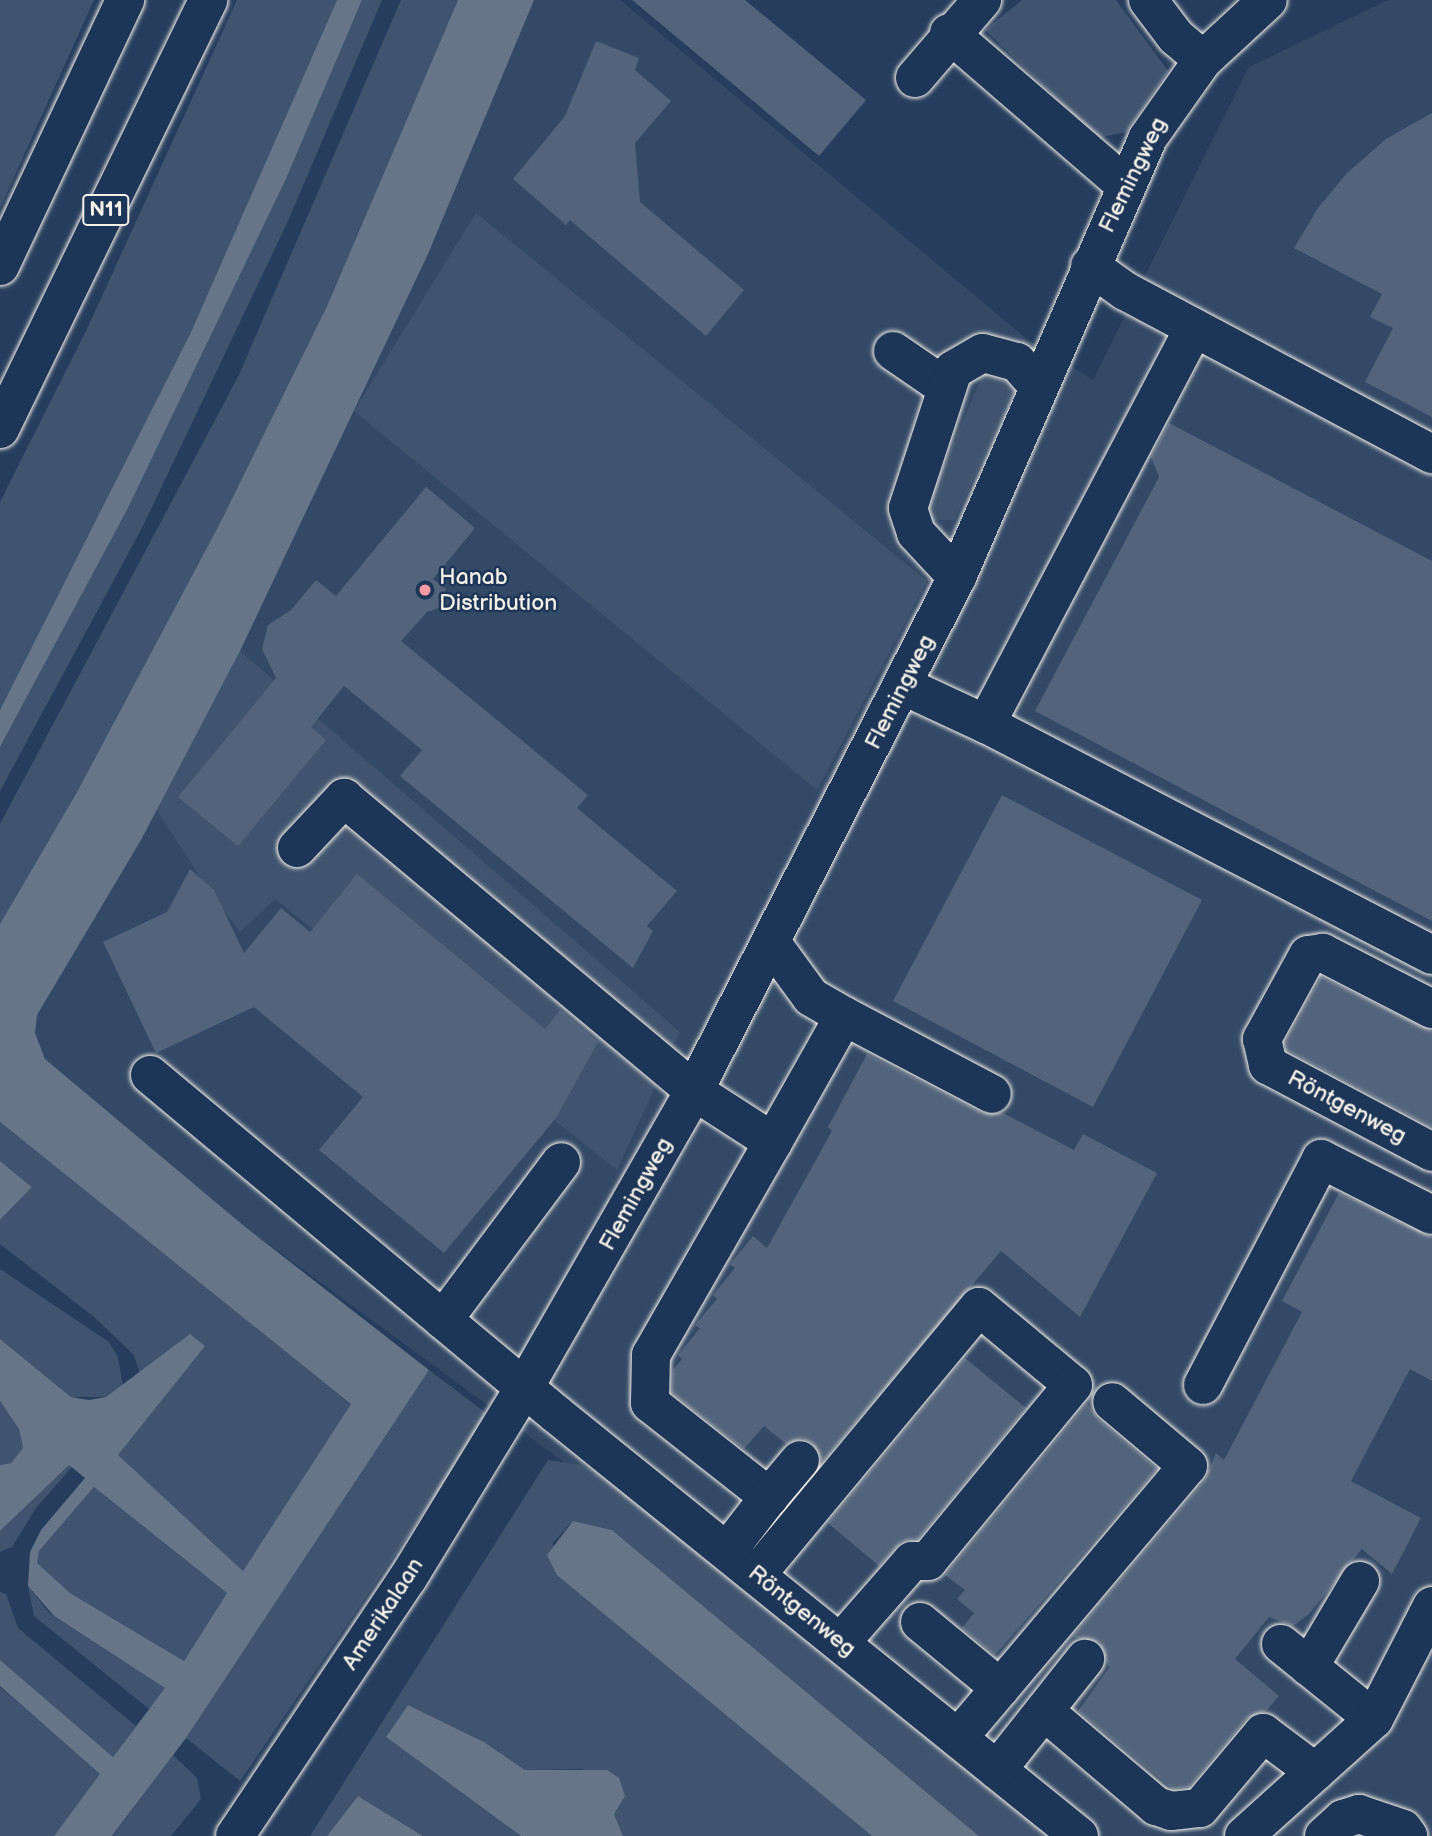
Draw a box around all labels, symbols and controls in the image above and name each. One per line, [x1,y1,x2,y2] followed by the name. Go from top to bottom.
[1093,113,1173,237] street label: Flemingweg
[82,192,130,228] road number: N11
[439,563,557,617] place label: Hanab Distribution
[417,582,433,598] marker: Hanab Distribution
[859,630,941,754] street label: Flemingweg
[1283,1064,1411,1150] street label: Röntgenweg
[594,1133,678,1255] street label: Flemingweg
[336,1553,430,1675] street label: Amerikalaan
[743,1559,861,1663] street label: Röntgenweg

